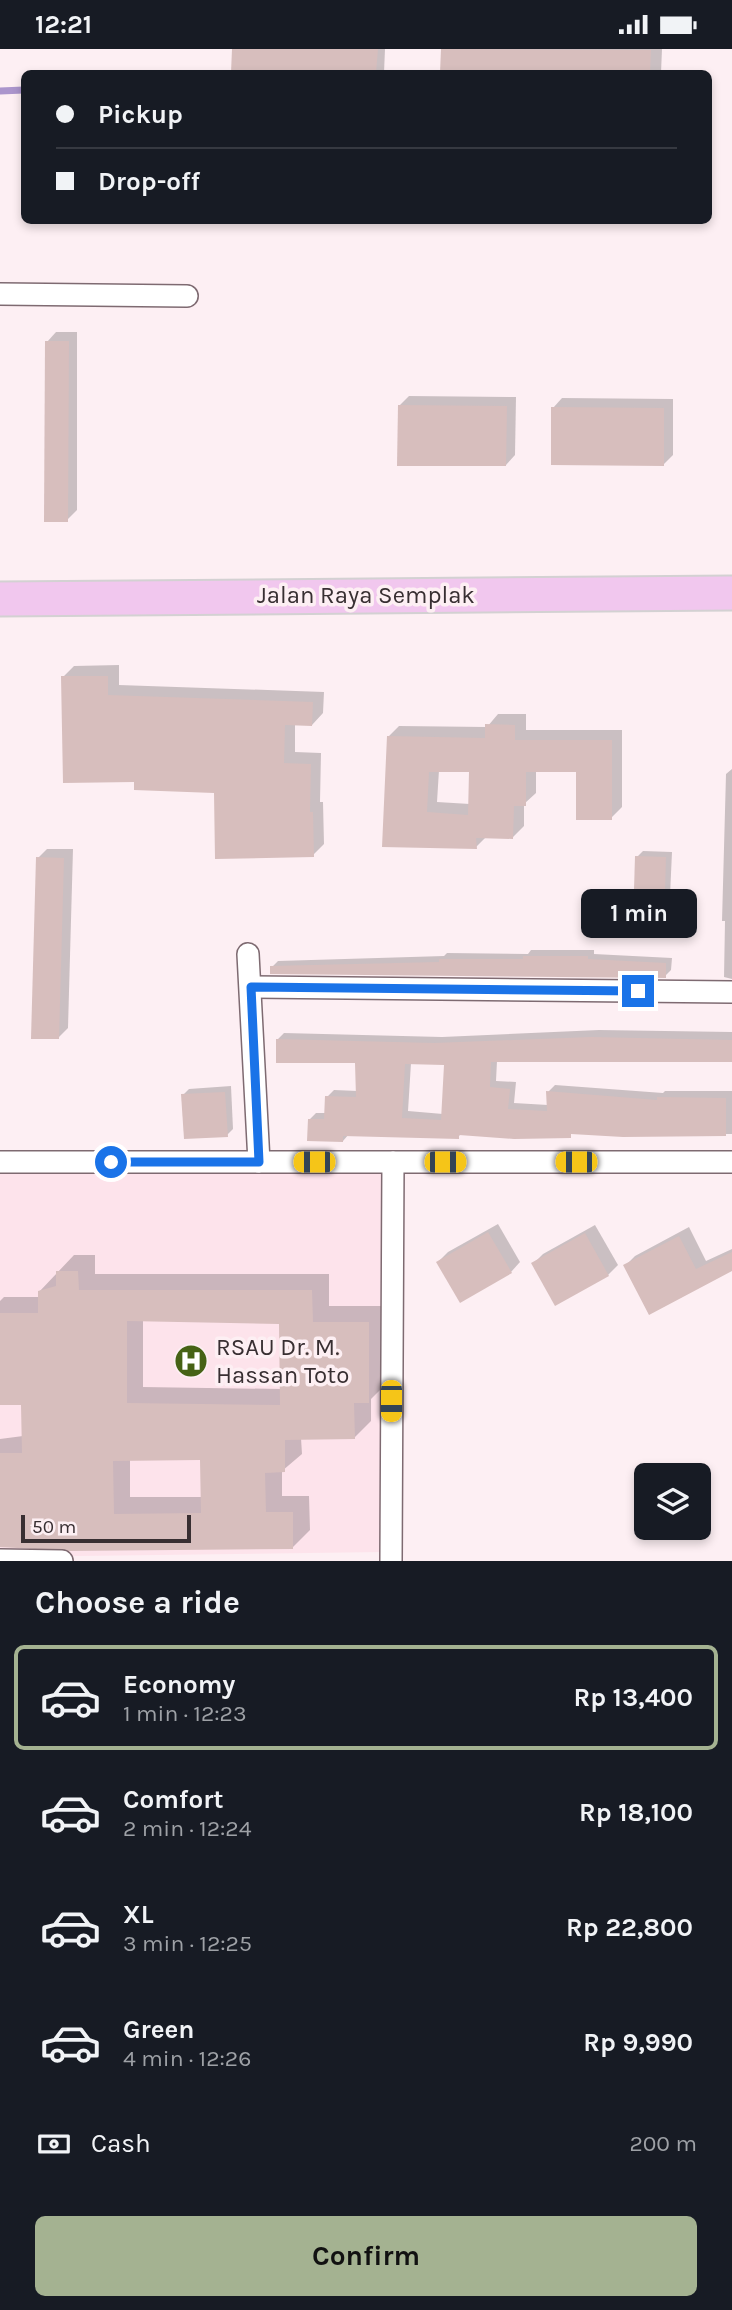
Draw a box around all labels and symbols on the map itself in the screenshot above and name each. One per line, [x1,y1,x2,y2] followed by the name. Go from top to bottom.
[257,581,475,609] street label: Jalan Raya Semplak
[580,890,696,939] callout: 1 min
[622,975,654,1007] route end
[95,1146,127,1178] route start
[294,1152,336,1173] car
[425,1152,467,1173] car
[556,1152,598,1173] car
[216,1333,349,1389] place label: RSAU Dr. M. Hassan Toto
[172,1342,210,1380] hospital icon: RSAU Dr. M. Hassan Toto
[381,1380,402,1422] car
[21,1512,191,1544] scale bar

